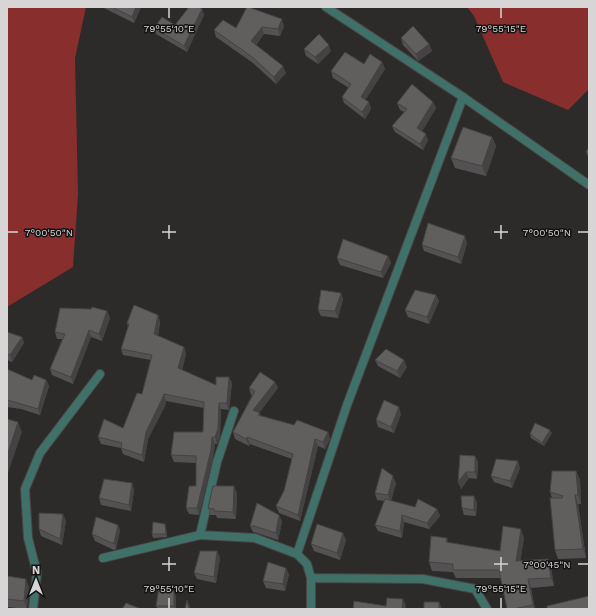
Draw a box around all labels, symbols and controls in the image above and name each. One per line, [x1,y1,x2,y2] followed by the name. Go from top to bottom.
[144,23,194,34] text: 79°55'10"E
[476,23,526,34] text: 79°55'15"E
[25,227,73,238] text: 7°00'50"N
[523,227,571,238] text: 7°00'50"N
[523,559,571,570] text: 7°00'45"N
[16,560,56,600] north arrow
[32,564,40,577] text: N
[144,583,194,594] text: 79°55'10"E
[476,583,526,594] text: 79°55'15"E

